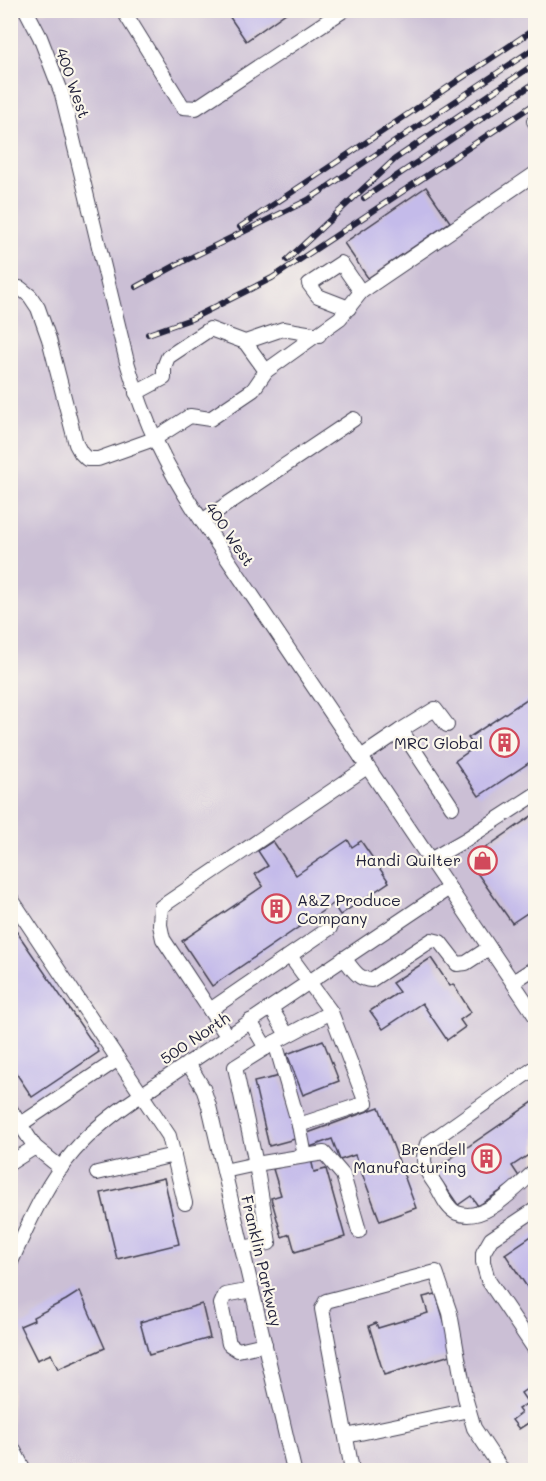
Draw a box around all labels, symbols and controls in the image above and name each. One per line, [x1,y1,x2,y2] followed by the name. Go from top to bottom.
[52,45,95,121] street label: 400 West
[201,498,260,570] street label: 400 West
[488,727,520,759] building icon: MRC Global
[394,732,483,753] place label: MRC Global
[466,844,498,876] shop icon: Handi Quilter
[355,849,461,870] place label: Handi Quilter
[297,889,401,928] place label: A&Z Produce Company
[260,893,292,925] building icon: A&Z Produce Company
[156,1007,234,1069] street label: 500 North
[353,1138,466,1177] place label: Brendell Manufacturing
[471,1142,503,1174] building icon: Brendell Manufacturing
[237,1193,288,1329] street label: Franklin Parkway

